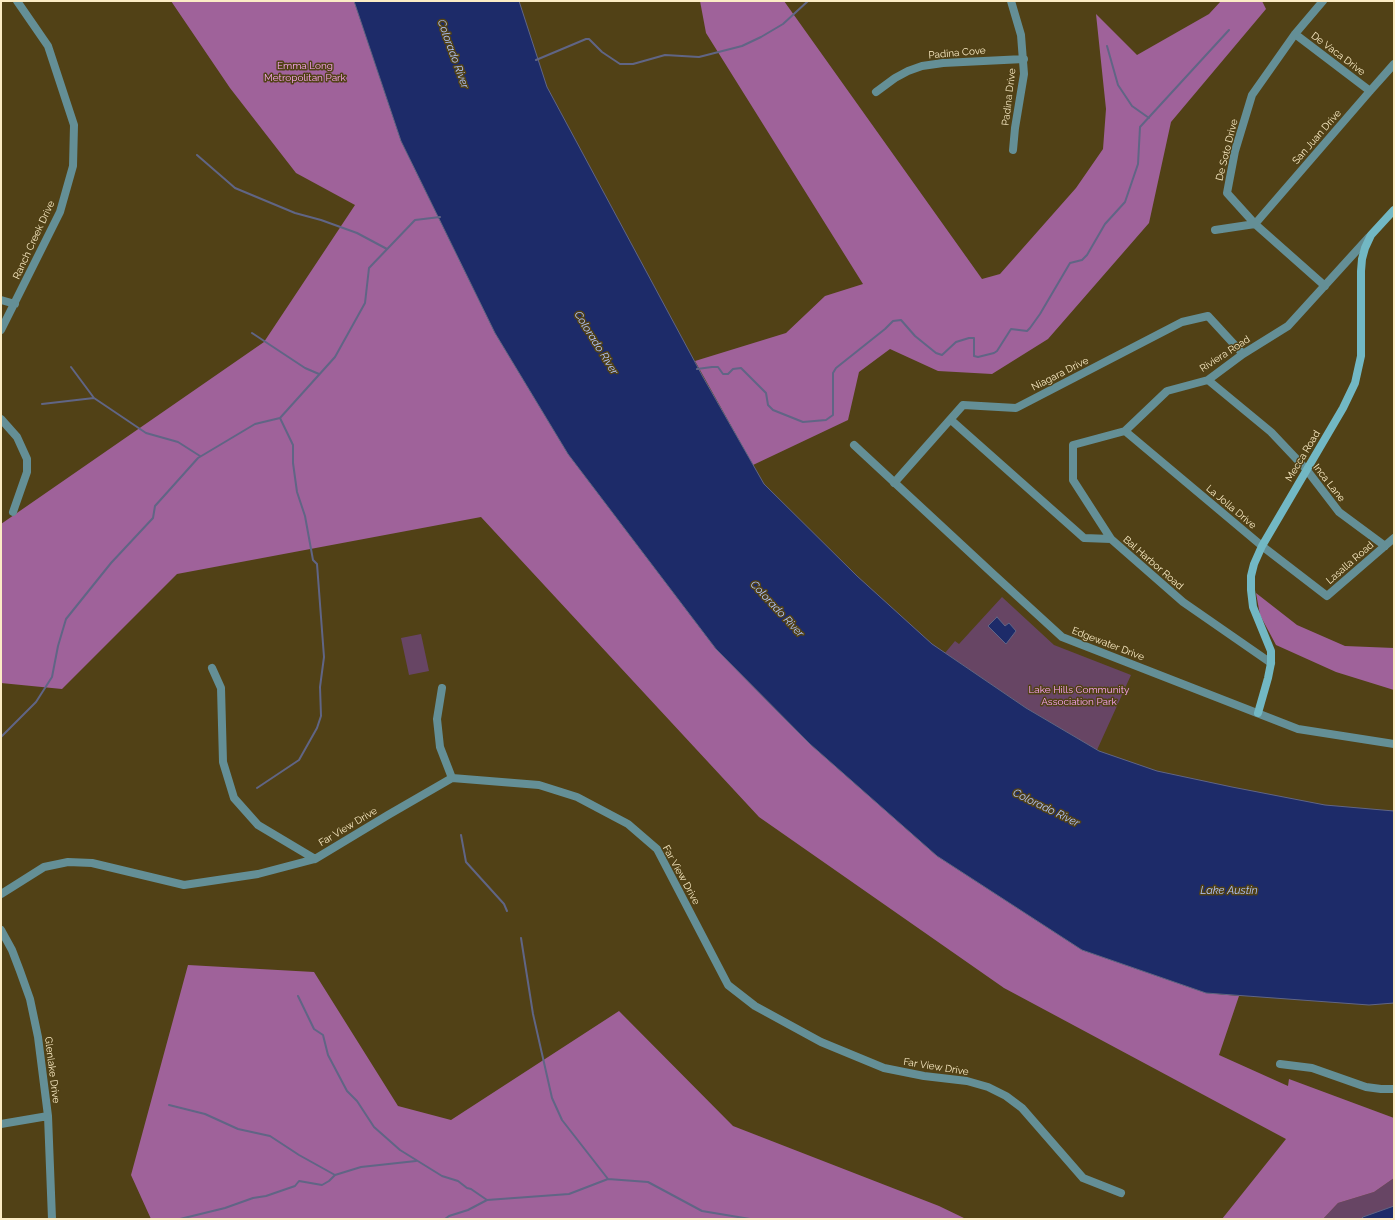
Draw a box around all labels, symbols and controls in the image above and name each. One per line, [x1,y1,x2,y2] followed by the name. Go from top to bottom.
[434,18,472,90] water label: Colorado River
[1309,30,1367,78] street label: De Vaca Drive
[928,45,986,61] street label: Padina Cove
[264,60,346,84] park label: Emma Long Metropolitan Park
[1000,68,1018,126] street label: Padina Drive
[1290,107,1344,167] street label: San Juan Drive
[1214,118,1240,182] street label: De Soto Drive
[11,199,57,281] street label: Ranch Creek Drive
[571,309,621,377] water label: Colorado River
[1198,333,1252,375] street label: Riviera Road
[1030,355,1090,393] street label: Niagara Drive
[1283,428,1323,484] street label: Mecca Road
[1310,462,1348,504] street label: Inca Lane
[1203,483,1259,531] street label: La Jolla Drive
[1120,534,1186,592] street label: Bal Harbor Road
[1324,539,1376,587] street label: Lasalla Road
[747,578,807,640] water label: Colorado River
[1070,625,1146,663] street label: Edgewater Drive
[1028,684,1130,708] park label: Lake Hills Community Association Park
[1010,786,1082,830] water label: Colorado River
[317,805,379,849] street label: Far View Drive
[660,843,702,907] street label: Far View Drive
[1200,884,1258,898] water label: Lake Austin
[42,1036,62,1104] street label: Glenlake Drive
[902,1056,970,1078] street label: Far View Drive

